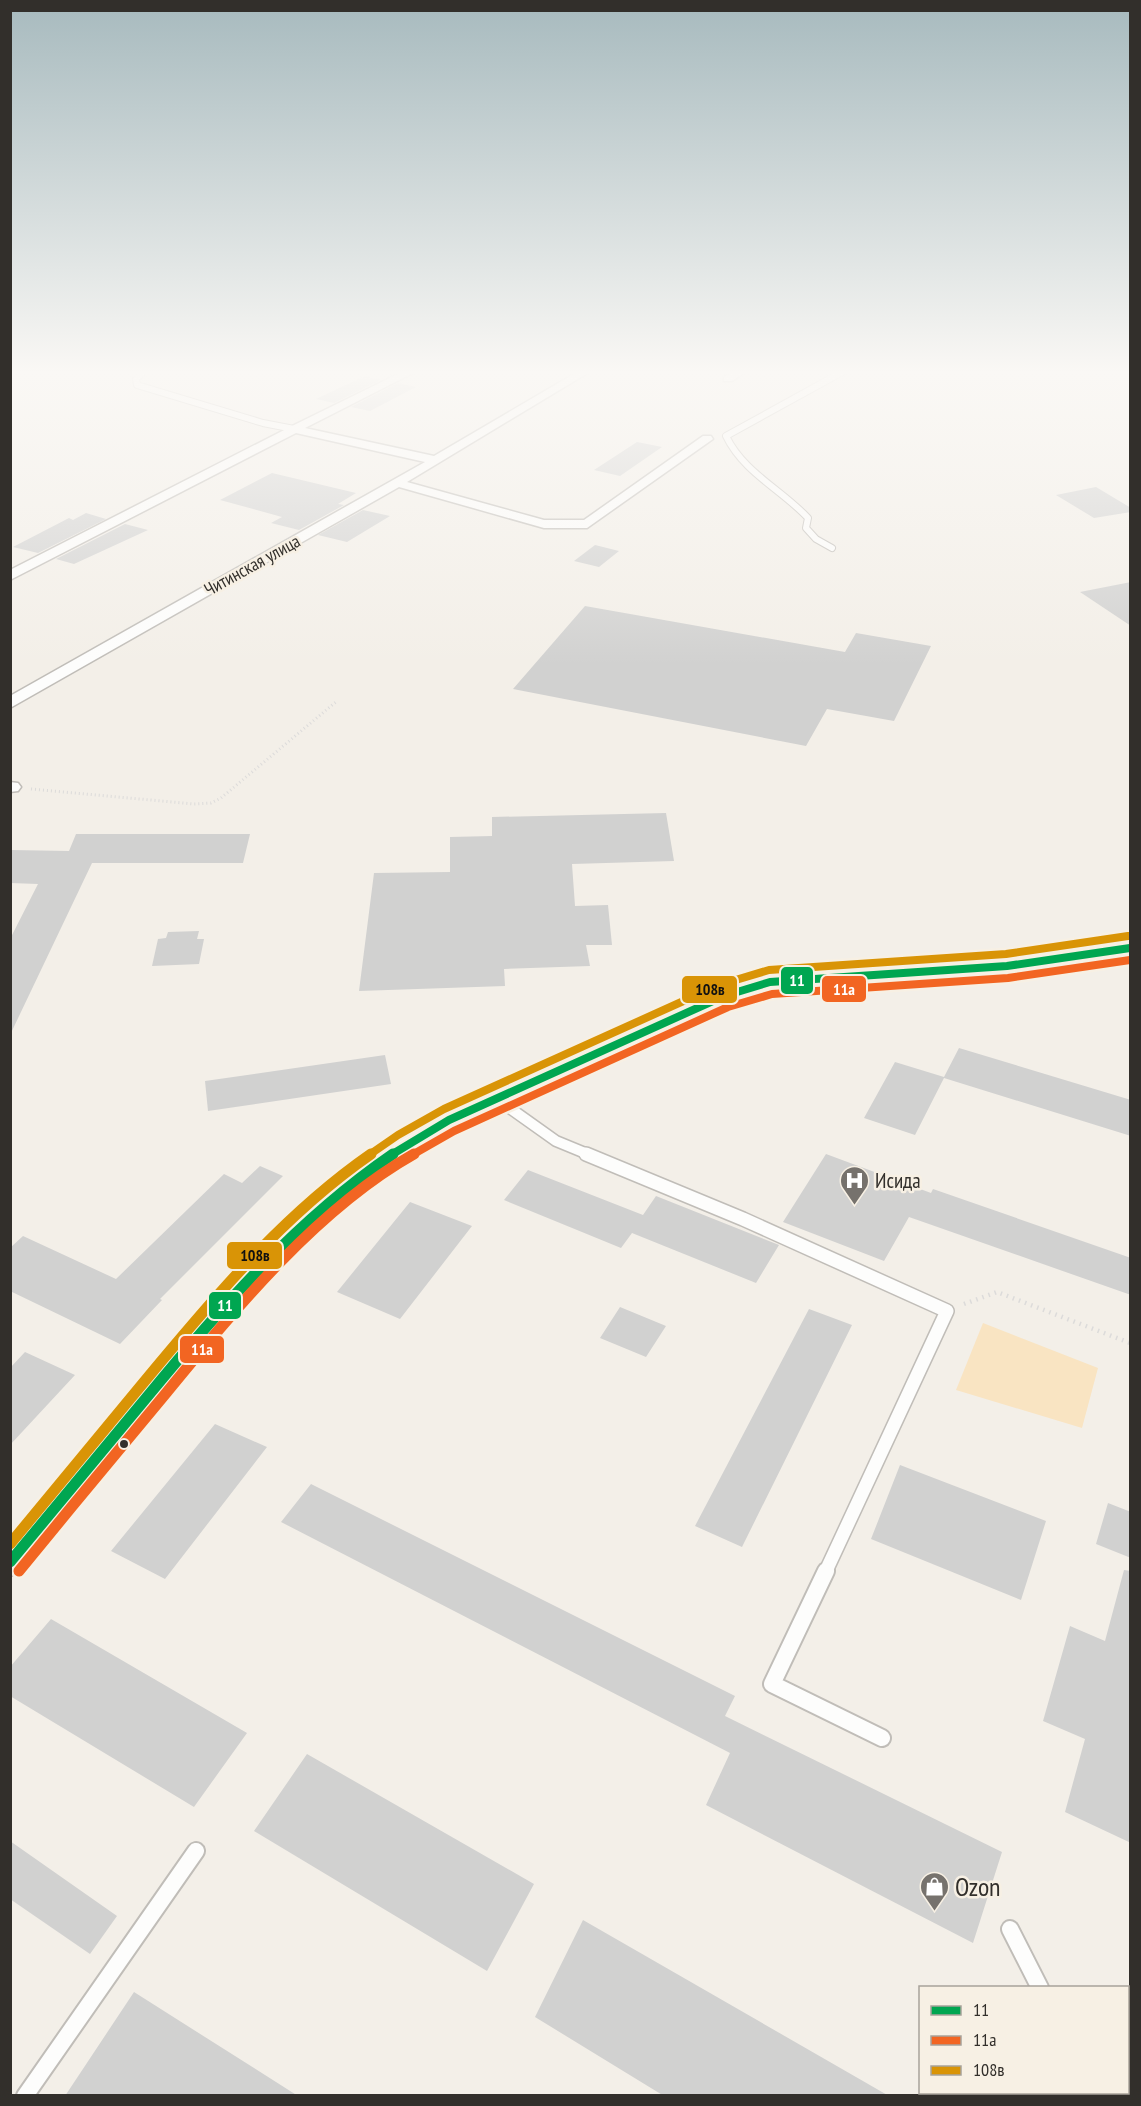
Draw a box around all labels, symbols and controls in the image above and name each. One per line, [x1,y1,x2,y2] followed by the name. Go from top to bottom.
[200,529,304,601] street label: Читинская улица
[780,966,814,995] line badge: 11
[789,970,805,990] text: 11
[681,975,738,1004] line badge: 108в
[821,975,867,1003] line badge: 11а
[695,979,725,999] text: 108в
[833,979,855,999] text: 11а
[838,1164,870,1206] hospital icon: Исида
[875,1167,921,1194] place label: Исида
[226,1241,283,1270] line badge: 108в
[240,1245,270,1265] text: 108в
[208,1291,242,1320] line badge: 11
[217,1295,233,1315] text: 11
[179,1335,225,1364] line badge: 11а
[191,1339,213,1359] text: 11а
[118,1438,130,1450] unlabelled marker
[918,1870,950,1912] shop icon: Ozon
[955,1870,1001,1903] place label: Ozon
[919,1986,1129,2094] legend
[973,1998,989,2021] text: 11
[973,2028,996,2051] text: 11а
[973,2058,1005,2081] text: 108в

